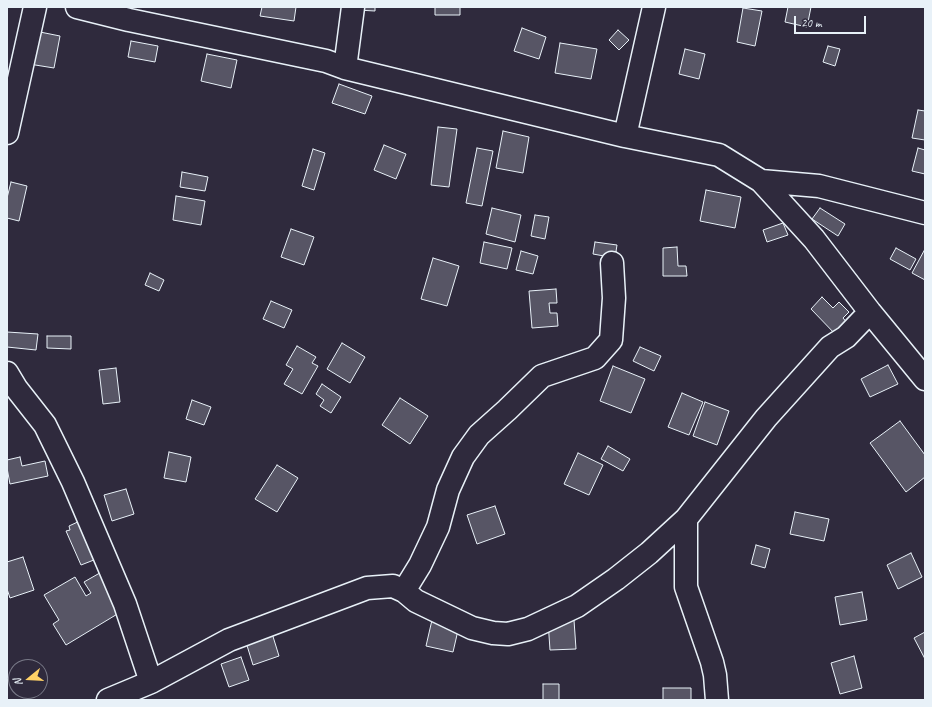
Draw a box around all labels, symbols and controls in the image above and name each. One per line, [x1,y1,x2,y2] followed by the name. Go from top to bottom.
[796,8,868,34] scale bar
[801,15,821,31] text: 20 m
[8,659,48,699] north arrow
[10,677,25,688] text: N

